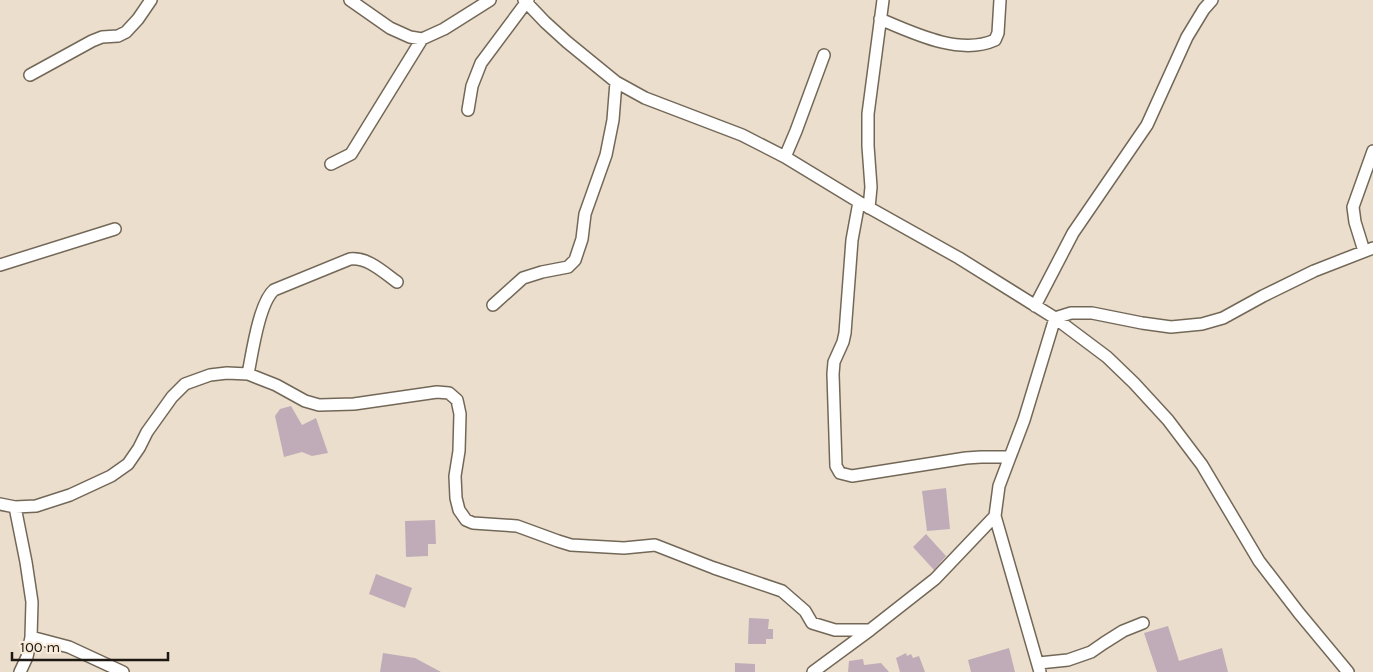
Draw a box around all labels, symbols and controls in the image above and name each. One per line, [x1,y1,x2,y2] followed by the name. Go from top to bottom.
[12,630,169,662] scale bar
[20,638,60,656] text: 100 m

